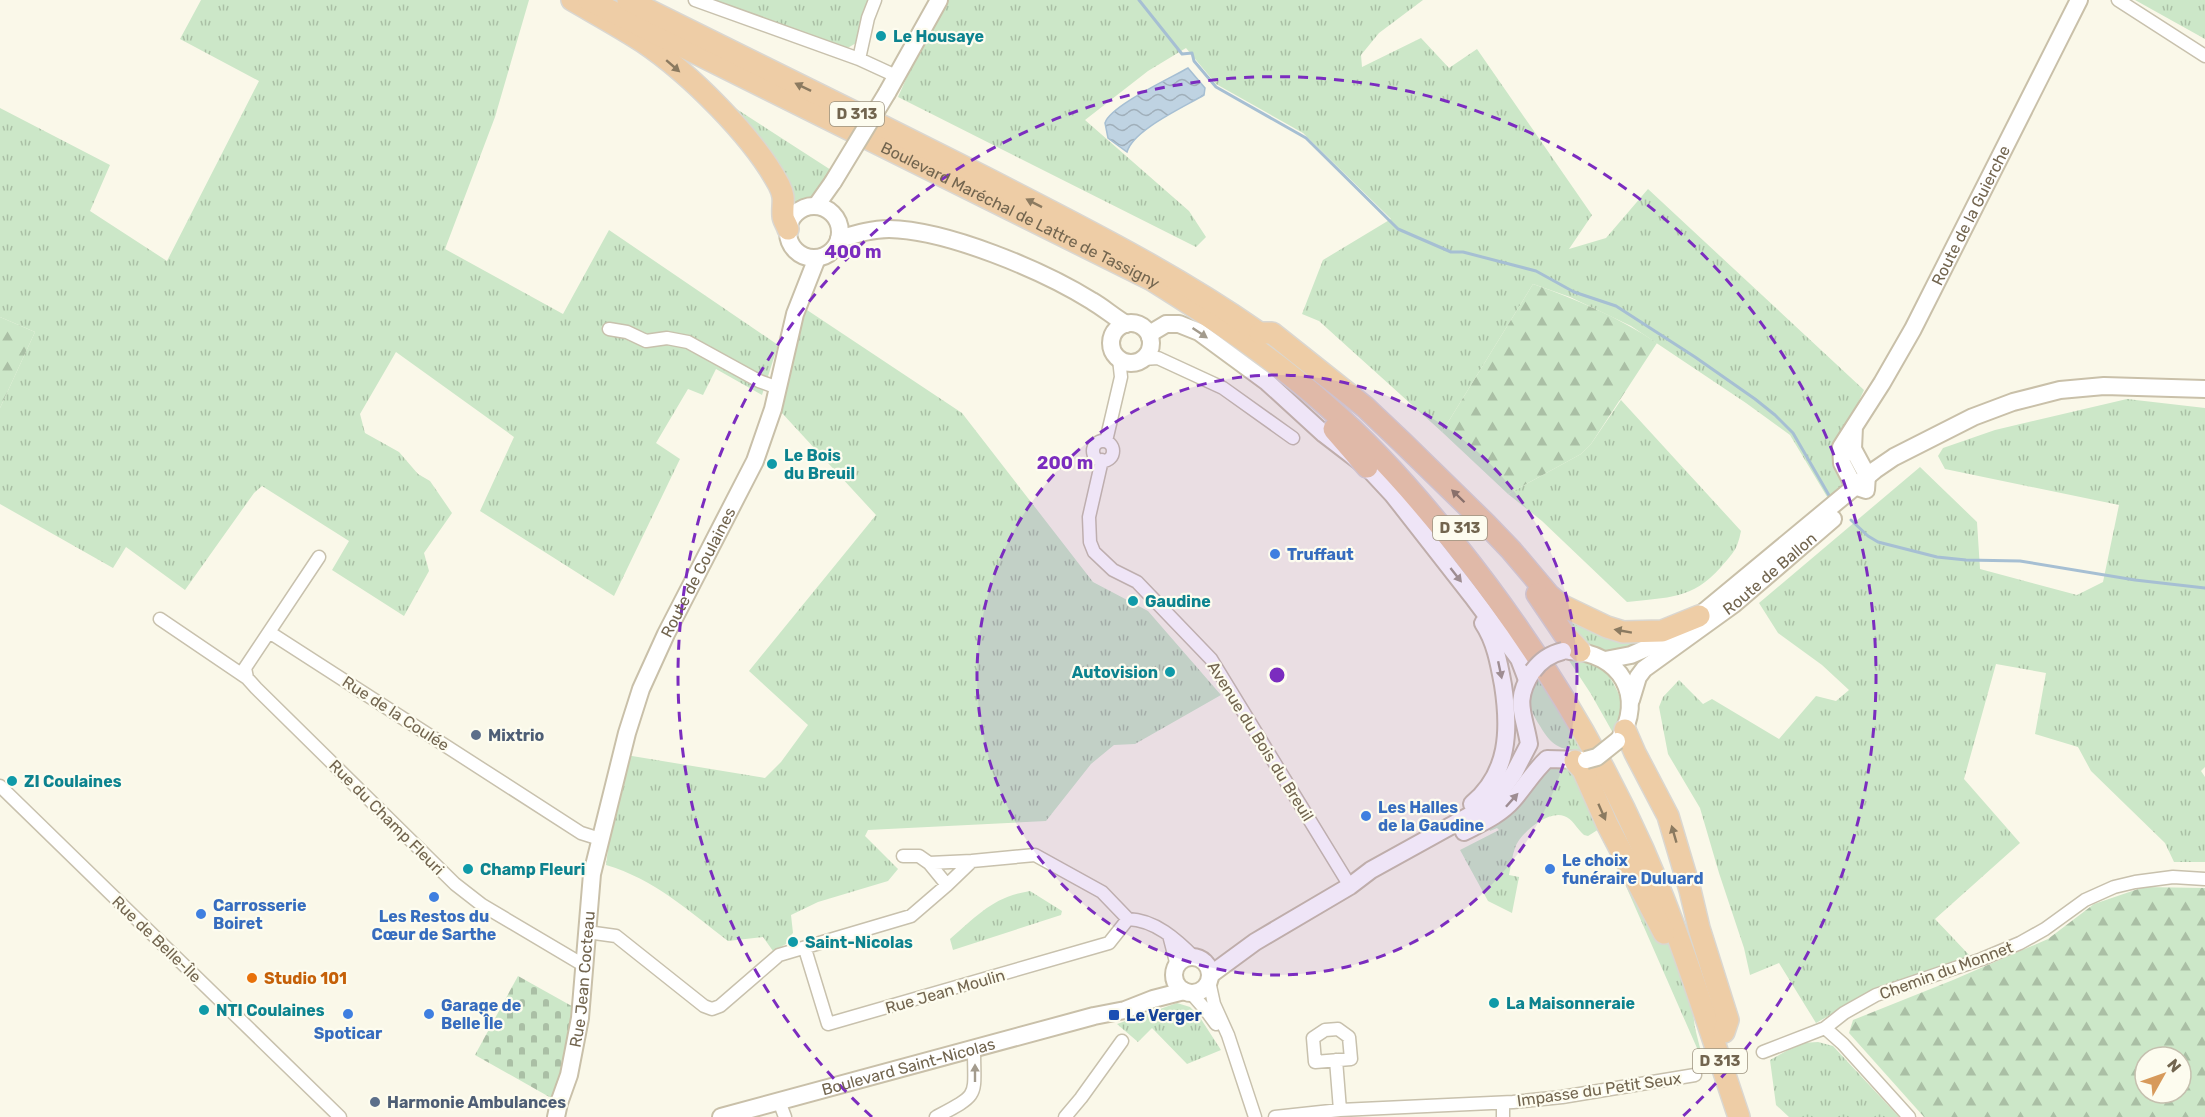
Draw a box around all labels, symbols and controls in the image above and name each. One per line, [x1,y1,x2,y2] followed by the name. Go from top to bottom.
[893,27,984,46] place label: Le Housaye
[874,29,888,43] marker: Le Housaye
[665,59,680,72] one-way arrow
[795,82,812,92] one-way arrow
[830,102,884,126] road number: D 313
[878,138,1163,293] street label: Boulevard Maréchal de Lattre de Tassigny
[1928,142,2014,289] street label: Route de la Guierche
[1025,198,1043,208] one-way arrow
[824,241,882,263] text: 400 m
[1192,327,1208,338] one-way arrow
[784,446,855,483] place label: Le Bois du Breuil
[1037,452,1093,474] text: 200 m
[765,457,779,471] marker: Le Bois du Breuil
[1451,490,1466,503] one-way arrow
[657,504,740,641] street label: Route de Coulaines
[1433,516,1487,540] road number: D 313
[1719,528,1821,619] street label: Route de Ballon
[1287,545,1354,564] place label: Truffaut
[1268,547,1282,561] marker: Truffaut
[1449,567,1461,582] one-way arrow
[1145,592,1211,611] place label: Gaudine
[1126,594,1140,608] marker: Gaudine
[1613,626,1632,635] one-way arrow
[1204,658,1318,825] street label: Avenue du Bois du Breuil
[1495,660,1505,679] one-way arrow
[1072,663,1158,682] place label: Autovision
[1163,665,1177,679] marker: Autovision
[1267,665,1287,685] centre of rings
[339,672,453,755] street label: Rue de la Coulée
[488,726,545,745] place label: Mixtrio
[469,728,483,742] marker: Mixtrio
[325,756,448,879] street label: Rue du Champ Fleuri
[24,772,122,791] place label: ZI Coulaines
[5,774,19,788] marker: ZI Coulaines
[1505,792,1519,807] one-way arrow
[1378,798,1484,835] place label: Les Halles de la Gaudine
[1598,804,1607,821] one-way arrow
[1359,809,1373,823] marker: Les Halles de la Gaudine
[1669,825,1678,843] one-way arrow
[1562,851,1704,888] place label: Le choix funéraire Duluard
[480,860,585,879] place label: Champ Fleuri
[461,862,475,876] marker: Champ Fleuri
[1543,862,1557,876] marker: Le choix funéraire Duluard
[427,890,441,904] marker: Les Restos du Cœur de Sarthe
[108,892,205,987] street label: Rue de Belle-Île
[213,896,306,933] place label: Carrosserie Boiret
[194,907,208,921] marker: Carrosserie Boiret
[372,907,496,944] place label: Les Restos du Cœur de Sarthe
[566,910,599,1049] street label: Rue Jean Cocteau
[805,933,913,952] place label: Saint-Nicolas
[786,935,800,949] marker: Saint-Nicolas
[1877,937,2015,1003] street label: Chemin du Monnet
[883,965,1007,1018] street label: Rue Jean Moulin
[264,969,347,988] place label: Studio 101
[245,971,259,985] marker: Studio 101
[1506,994,1635,1013] place label: La Maisonneraie
[441,996,521,1033] place label: Garage de Belle Île
[1487,996,1501,1010] marker: La Maisonneraie
[216,1001,325,1020] place label: NTI Coulaines
[197,1003,211,1017] marker: NTI Coulaines
[1126,1006,1203,1025] place label: Le Verger
[341,1007,355,1021] marker: Spoticar
[422,1007,436,1021] marker: Garage de Belle Île
[1107,1008,1121,1022] marker: Le Verger
[314,1024,383,1043] place label: Spoticar
[820,1034,997,1099] street label: Boulevard Saint-Nicolas
[2133,1045,2193,1105] north arrow
[1693,1049,1747,1073] road number: D 313
[2163,1055,2185,1076] text: N
[970,1063,980,1082] one-way arrow
[1516,1068,1683,1110] street label: Impasse du Petit Seux
[387,1093,566,1112] place label: Harmonie Ambulances
[368,1095,382,1109] marker: Harmonie Ambulances

